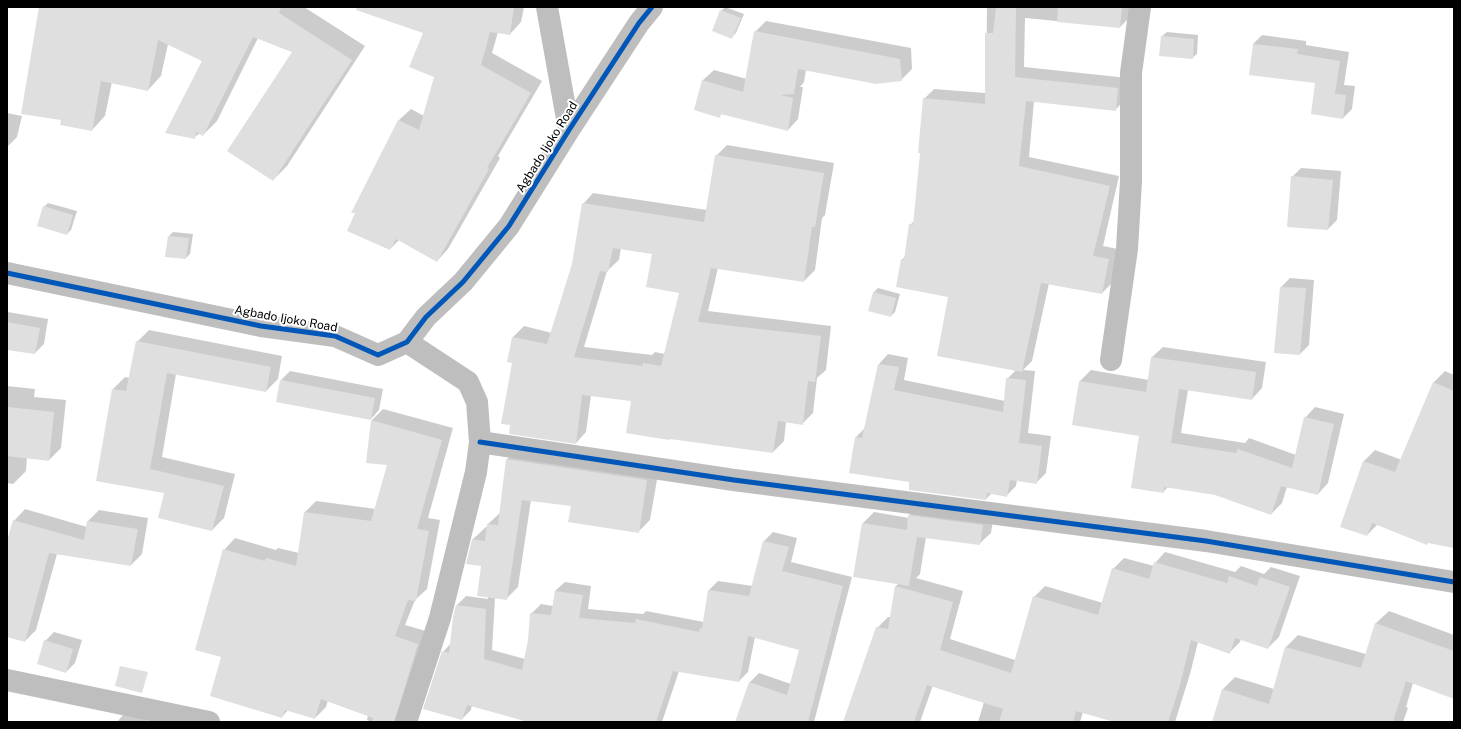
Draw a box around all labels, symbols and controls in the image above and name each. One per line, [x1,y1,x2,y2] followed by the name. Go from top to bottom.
[513,99,581,195] street label: Agbado Ijoko Road
[233,303,339,335] street label: Agbado Ijoko Road

